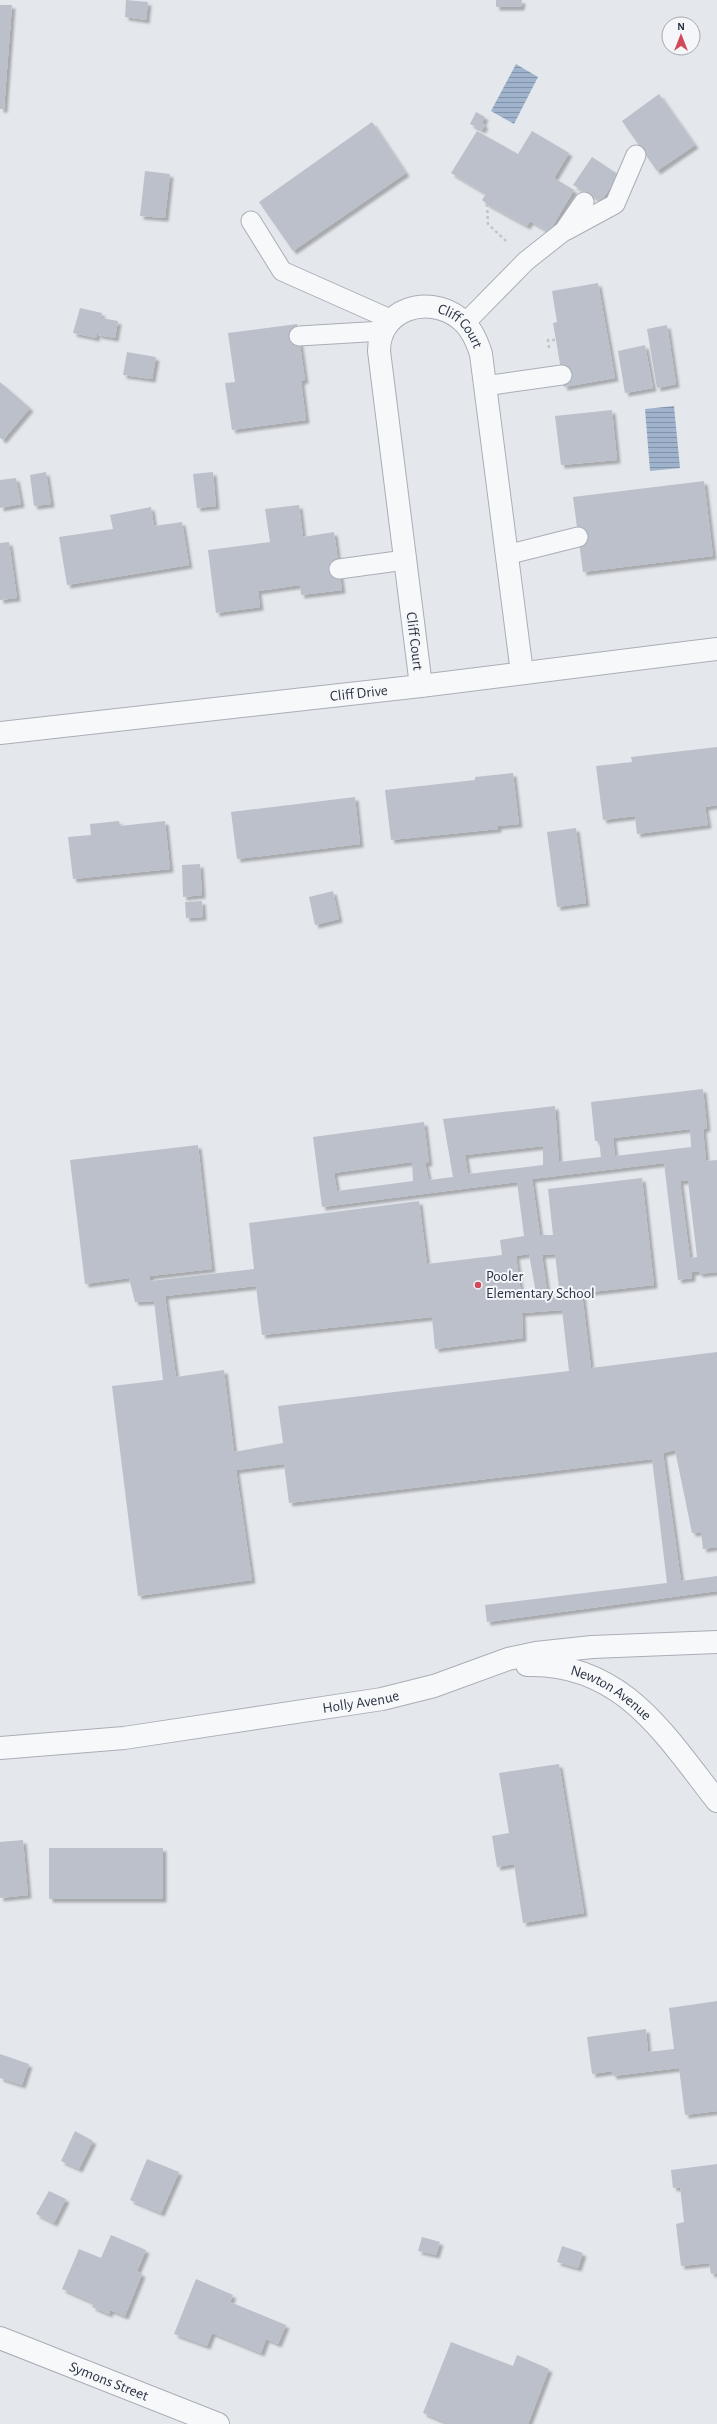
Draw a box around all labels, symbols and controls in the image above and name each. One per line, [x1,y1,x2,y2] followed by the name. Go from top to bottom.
[661,16,701,56] north arrow
[677,21,685,32] text: N
[436,301,485,351] street label: Cliff Court
[403,611,426,671] street label: Cliff Court
[329,683,389,704] street label: Cliff Drive
[486,1269,595,1301] place label: Pooler Elementary School
[473,1280,483,1290] marker: Pooler Elementary School
[569,1663,654,1723] street label: Newton Avenue
[322,1688,401,1716] street label: Holly Avenue
[67,2359,150,2404] street label: Symons Street

